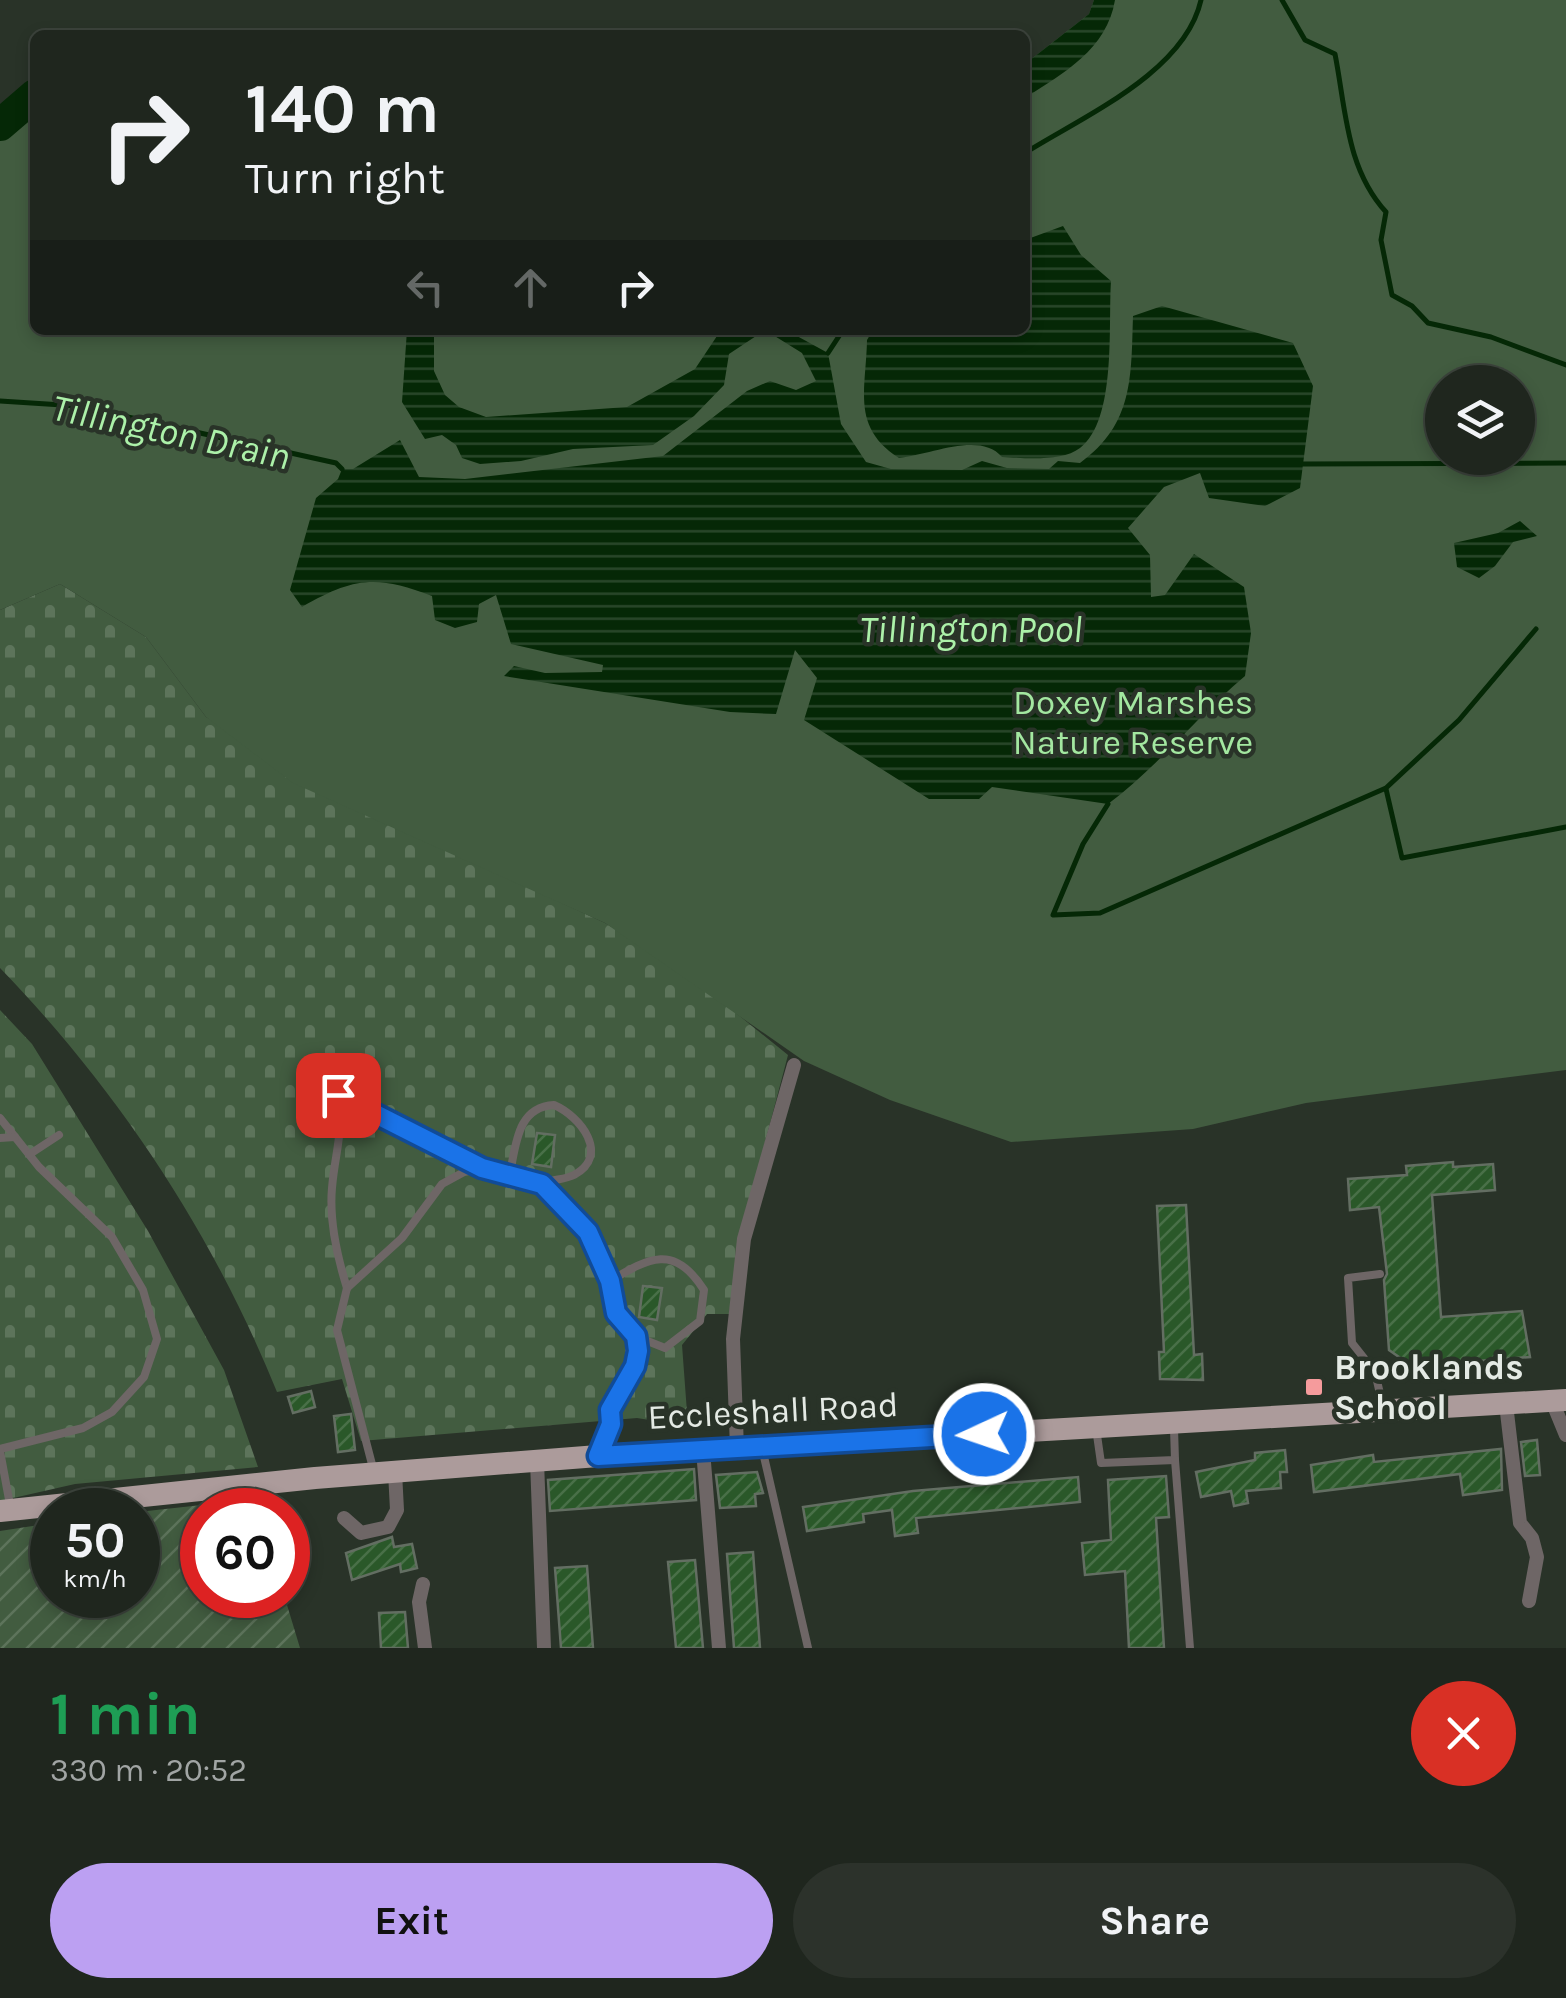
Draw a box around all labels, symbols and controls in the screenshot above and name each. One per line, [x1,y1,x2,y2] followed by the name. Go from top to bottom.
[245,68,440,150] text: 140 m
[80,70,210,200] icon: right
[245,152,445,204] text: Turn right
[398,260,453,315] icon: left
[503,260,558,315] icon: ahead
[608,260,663,315] icon: right
[1425,365,1535,475] map controls
[1425,365,1535,475] button: layers
[48,385,294,479] water label: Tillington Drain
[860,607,1082,652] water label: Tillington Pool
[1013,682,1253,763] park label: Doxey Marshes Nature Reserve
[296,1053,381,1138] pin
[311,1068,366,1123] icon: arrive
[1334,1347,1524,1428] place label: Brooklands School
[1303,1376,1325,1398] marker: Brooklands School
[932,1382,1036,1486] position arrow
[647,1384,899,1438] street label: Eccleshall Road
[180,1488,310,1618] speed limit sign: 60
[65,1511,125,1570] text: 50
[63,1564,127,1593] text: km/h
[50,1679,201,1749] text: 1 min
[1411,1681,1516,1786] button: close
[50,1752,247,1789] text: 330 m · 20:52
[50,1863,773,1978] button: Exit
[793,1863,1516,1978] button: Share

